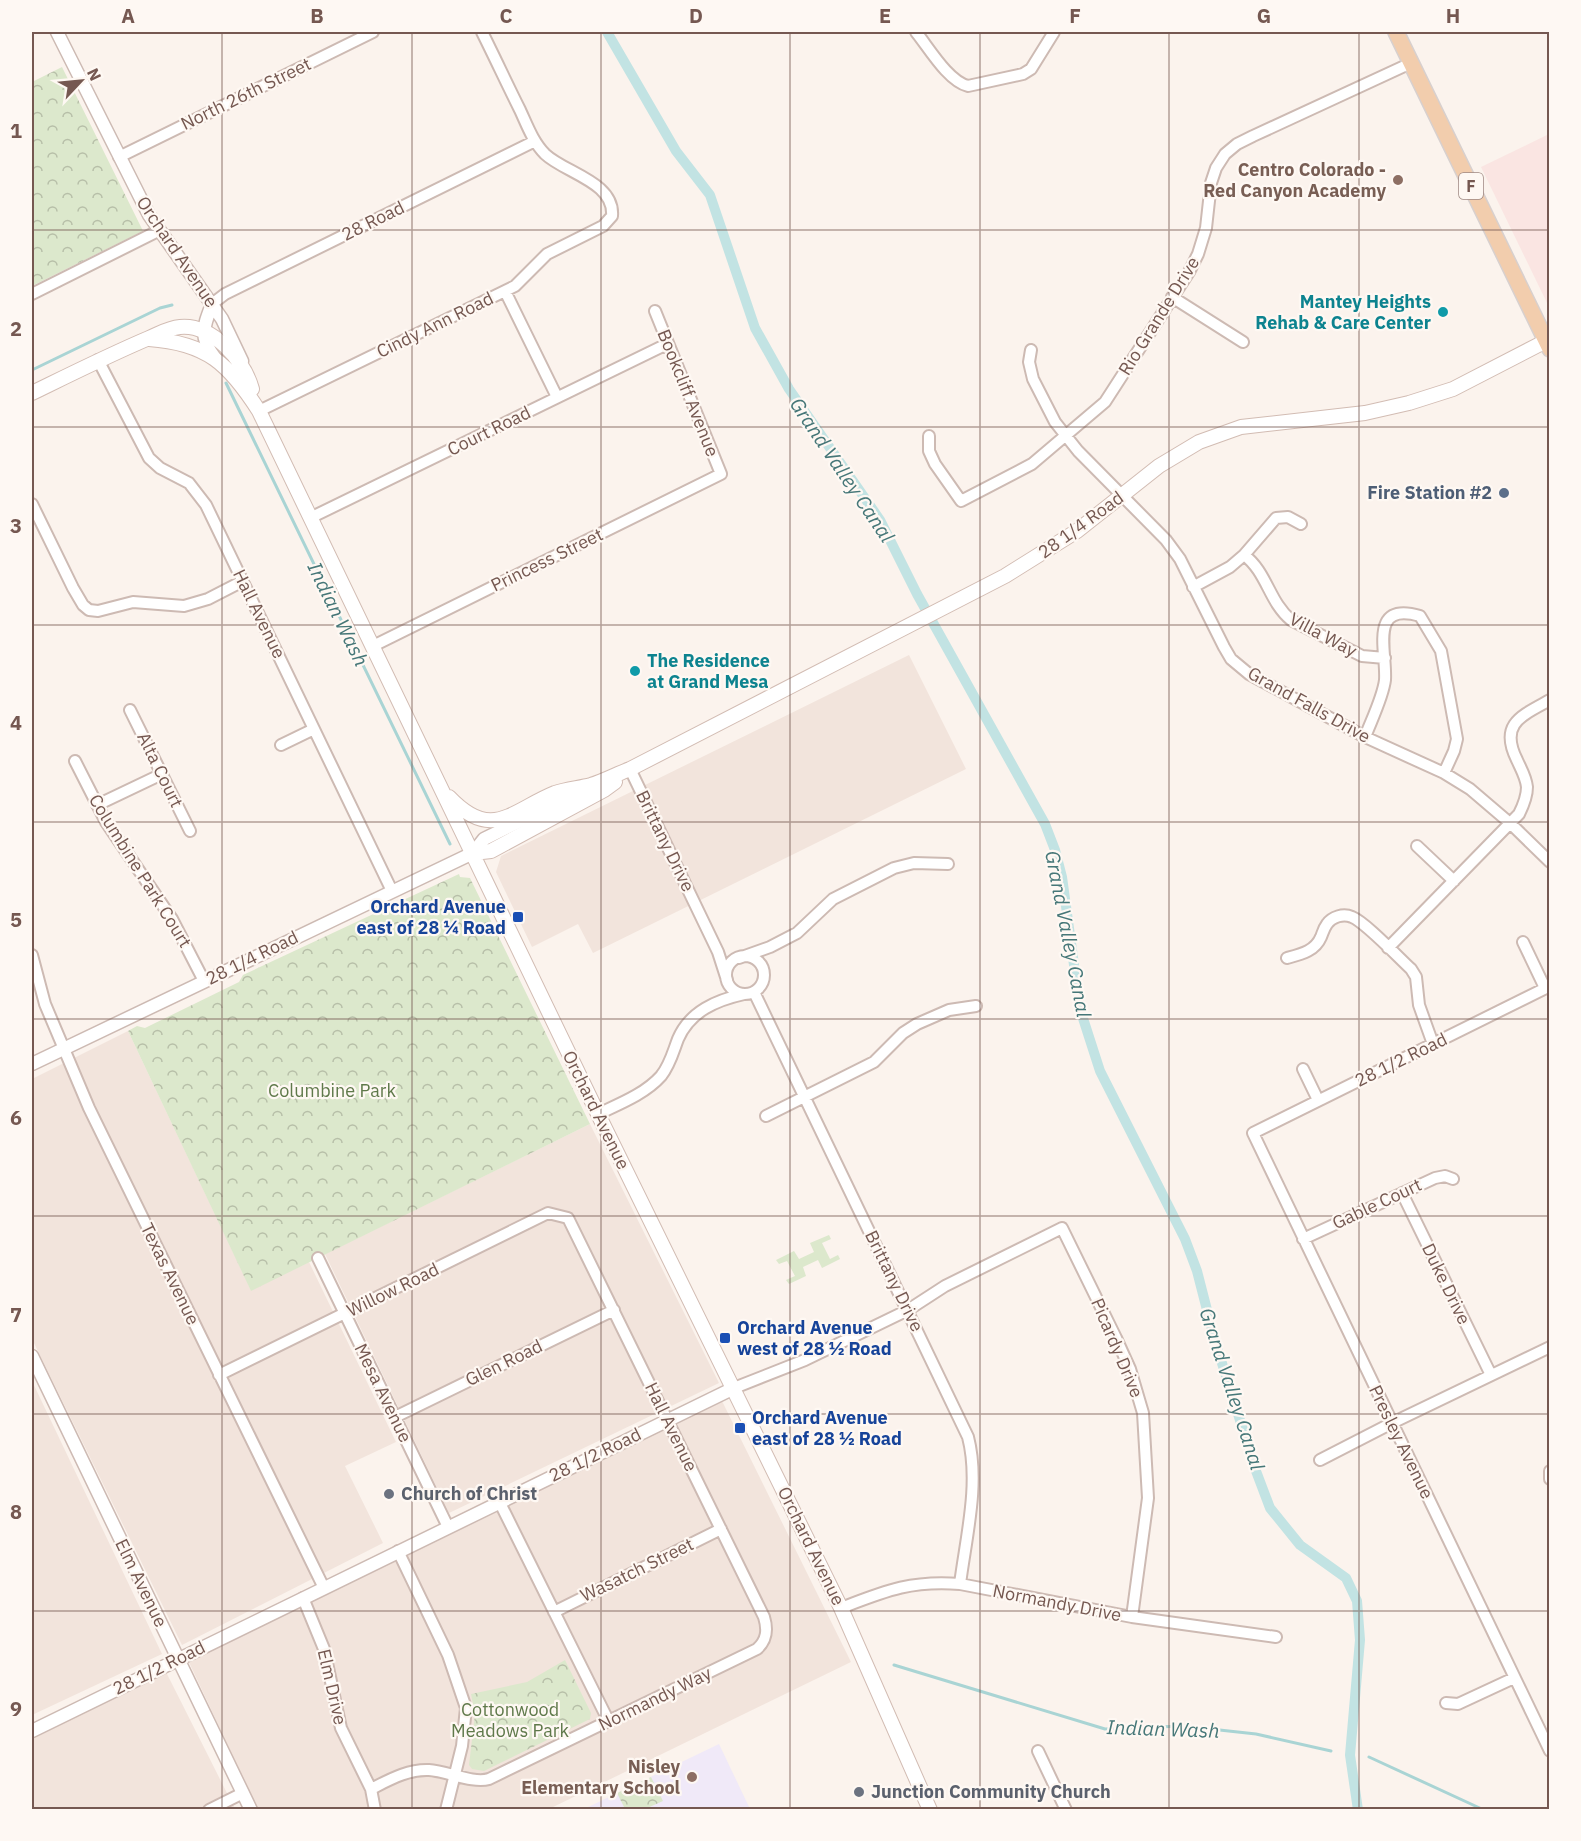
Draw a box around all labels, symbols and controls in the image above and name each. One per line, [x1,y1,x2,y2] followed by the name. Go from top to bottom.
[121,2,135,29] text: A
[310,2,324,29] text: B
[499,2,513,29] text: C
[689,2,703,29] text: D
[879,2,891,29] text: E
[1069,2,1081,29] text: F
[1257,2,1271,29] text: G
[1446,2,1460,29] text: H
[51,51,111,111] north arrow
[177,52,315,135] street label: North 26th Street
[83,65,106,84] text: N
[10,117,22,144] text: 1
[1203,158,1386,202] place label: Centro Colorado - Red Canyon Academy
[1391,173,1405,187] marker: Centro Colorado - Red Canyon Academy
[1459,173,1483,199] road number: F
[132,192,223,312] street label: Orchard Avenue
[338,195,408,246] street label: 28 Road
[1113,252,1204,379] street label: Rio Grande Drive
[373,286,497,363] street label: Cindy Ann Road
[1255,290,1431,334] place label: Mantey Heights Rehab & Care Center
[1436,305,1450,319] marker: Mantey Heights Rehab & Care Center
[10,315,22,342] text: 2
[652,326,725,460] street label: Bookcliff Avenue
[784,392,901,548] water label: Grand Valley Canal
[443,400,534,461] street label: Court Road
[1367,481,1492,504] place label: Fire Station #2
[1034,486,1128,563] street label: 28 1/4 Road
[1497,486,1511,500] marker: Fire Station #2
[10,512,22,539] text: 3
[487,522,607,597] street label: Princess Street
[302,557,375,670] water label: Indian Wash
[228,565,291,662] street label: Hall Avenue
[1285,607,1361,662] street label: Villa Way
[647,649,770,693] place label: The Residence at Grand Mesa
[1244,661,1375,748] street label: Grand Falls Drive
[628,664,642,678] marker: The Residence at Grand Mesa
[10,709,22,736] text: 4
[132,728,189,811] street label: Alta Court
[631,786,700,895] street label: Brittany Drive
[84,790,197,952] street label: Columbine Park Court
[1039,848,1098,1020] water label: Grand Valley Canal
[356,895,506,939] place label: Orchard Avenue east of 28 ¼ Road
[10,906,22,933] text: 5
[511,910,525,924] marker: Orchard Avenue east of 28 ¼ Road
[202,925,302,990] street label: 28 1/4 Road
[1351,1027,1451,1092] street label: 28 1/2 Road
[558,1047,635,1173] street label: Orchard Avenue
[268,1079,396,1102] park label: Columbine Park
[10,1104,22,1131] text: 6
[1328,1173,1425,1234] street label: Gable Court
[136,1219,205,1329] street label: Texas Avenue
[860,1226,929,1335] street label: Brittany Drive
[1417,1239,1476,1328] street label: Duke Drive
[343,1257,443,1322] street label: Willow Road
[1086,1295,1149,1401] street label: Picardy Drive
[10,1301,22,1328] text: 7
[1193,1304,1272,1474] water label: Grand Valley Canal
[737,1316,892,1360] place label: Orchard Avenue west of 28 ½ Road
[718,1331,732,1345] marker: Orchard Avenue west of 28 ½ Road
[461,1334,546,1391] street label: Glen Road
[350,1340,417,1446] street label: Mesa Avenue
[640,1378,703,1475] street label: Hall Avenue
[1364,1381,1439,1503] street label: Presley Avenue
[752,1406,902,1450] place label: Orchard Avenue east of 28 ½ Road
[733,1421,747,1435] marker: Orchard Avenue east of 28 ½ Road
[545,1422,645,1487] street label: 28 1/2 Road
[401,1482,537,1505] place label: Church of Christ
[773,1483,850,1609] street label: Orchard Avenue
[382,1487,396,1501] marker: Church of Christ
[10,1498,22,1525] text: 8
[576,1532,697,1607] street label: Wasatch Street
[110,1535,173,1631] street label: Elm Avenue
[991,1579,1123,1626] street label: Normandy Drive
[109,1635,209,1700] street label: 28 1/2 Road
[313,1647,352,1727] street label: Elm Drive
[594,1661,715,1736] street label: Normandy Way
[10,1695,22,1722] text: 9
[451,1698,569,1742] park label: Cottonwood Meadows Park
[1106,1713,1220,1744] water label: Indian Wash
[521,1755,681,1799] place label: Nisley Elementary School
[685,1770,699,1784] marker: Nisley Elementary School
[871,1780,1111,1803] place label: Junction Community Church
[852,1785,866,1799] marker: Junction Community Church

